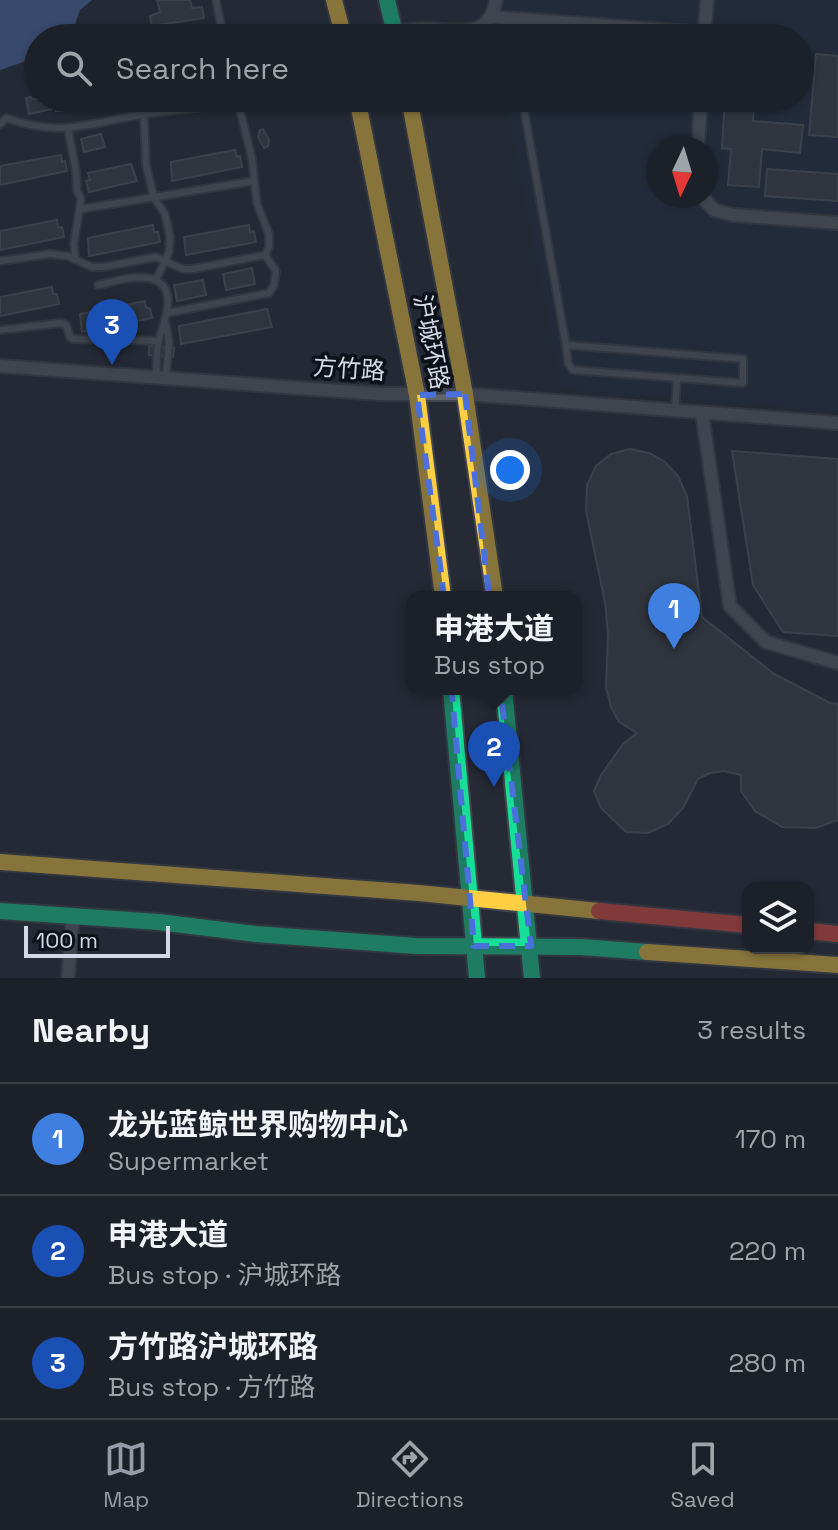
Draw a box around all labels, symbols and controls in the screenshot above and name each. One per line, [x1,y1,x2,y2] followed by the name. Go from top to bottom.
[24,24,814,112] search box
[52,46,96,90] icon: search
[116,49,289,88] text: Search here
[646,136,718,208] north arrow
[407,292,456,392] street label: 沪城环路
[86,299,138,365] pin: 3
[312,351,386,386] street label: 方竹路
[490,450,530,490] your location
[648,583,700,649] pin: 1
[406,591,582,695] popup
[434,609,554,648] text: 申港大道
[434,648,545,682] text: Bus stop
[468,721,520,787] pin: 2
[742,882,814,954] map controls
[742,882,814,954] button: layers
[24,922,170,958] scale bar
[36,926,98,954] text: 100 m
[32,1009,150,1052] text: Nearby
[697,1013,806,1047] text: 3 results
[108,1105,408,1144] text: 龙光蓝鲸世界购物中心
[52,1122,64,1156] text: 1
[735,1122,806,1156] text: 170 m
[108,1144,269,1178] text: Supermarket
[108,1215,228,1254] text: 申港大道
[50,1234,66,1268] text: 2
[729,1234,806,1268] text: 220 m
[108,1258,341,1292] text: Bus stop · 沪城环路
[108,1327,318,1366] text: 方竹路沪城环路
[50,1346,66,1380] text: 3
[728,1346,806,1380] text: 280 m
[108,1370,315,1404] text: Bus stop · 方竹路
[103,1437,149,1513] tab: Map
[356,1437,464,1513] tab: Directions
[670,1437,735,1513] tab: Saved

